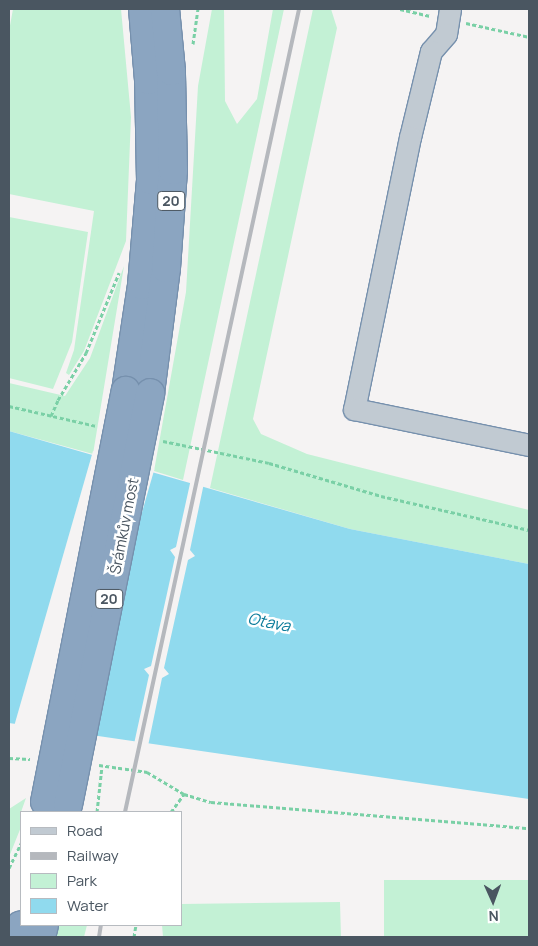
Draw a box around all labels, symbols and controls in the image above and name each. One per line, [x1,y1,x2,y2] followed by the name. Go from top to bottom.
[156,190,186,212] road number: 20
[106,476,142,576] street label: Šrámkův most
[94,588,124,610] road number: 20
[246,608,292,636] water label: Otava
[20,811,182,926] legend
[67,820,103,841] text: Road
[67,845,119,866] text: Railway
[67,870,97,891] text: Park
[468,876,518,926] north arrow
[67,895,109,916] text: Water
[488,907,499,926] text: N

